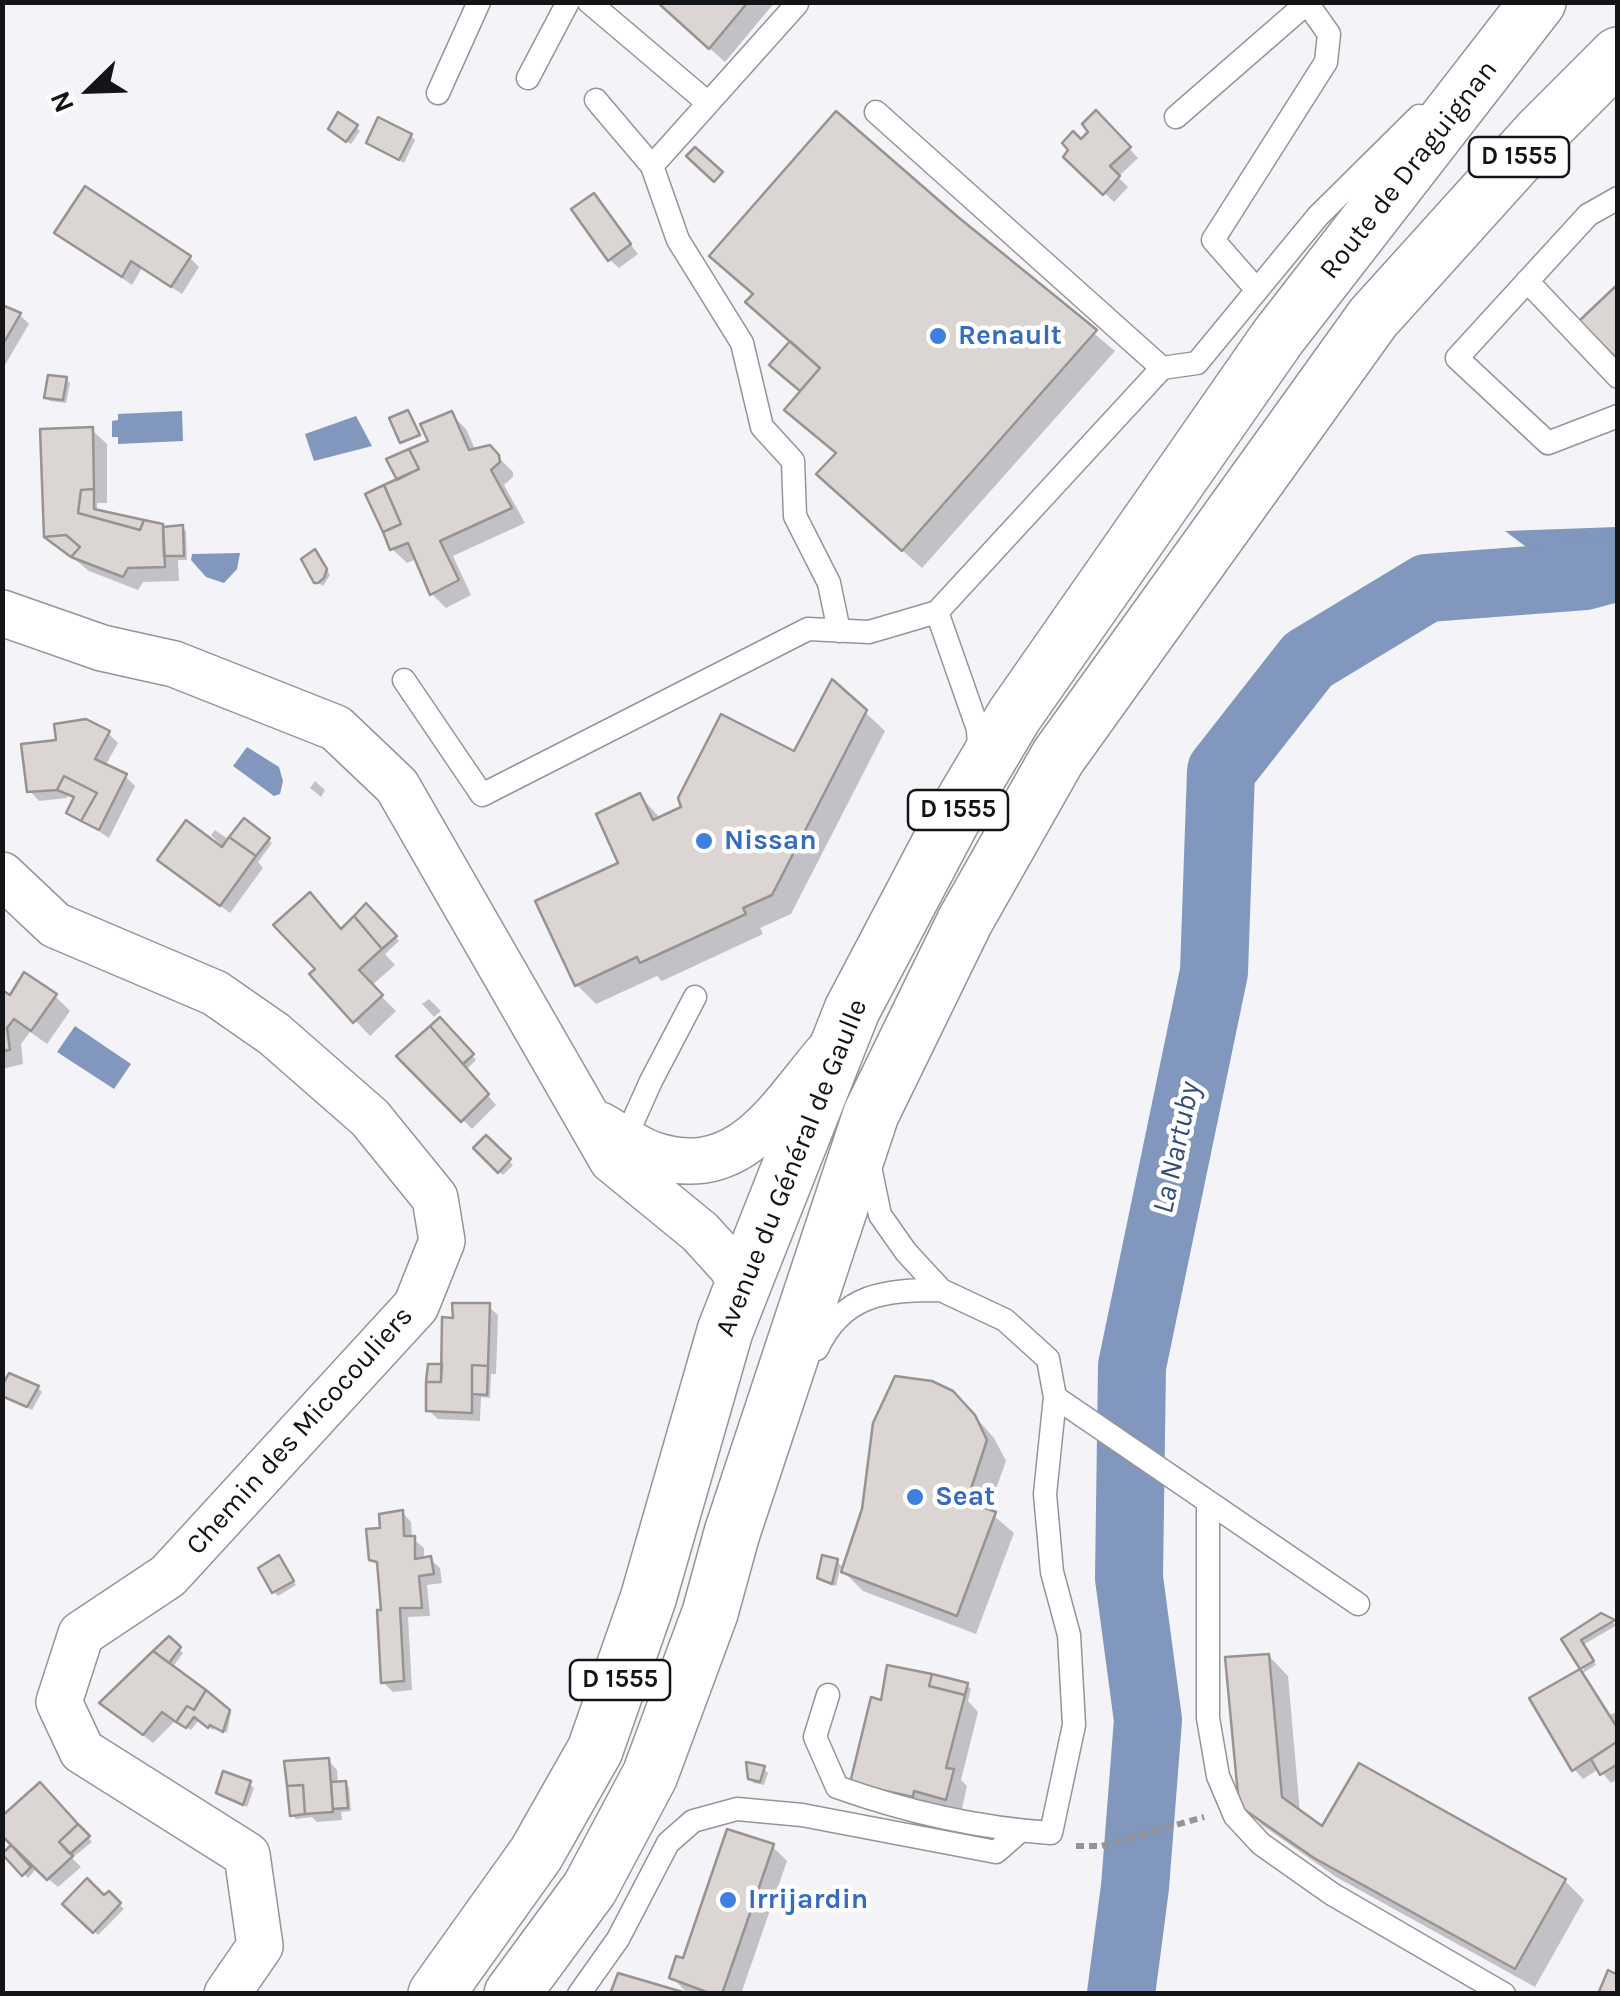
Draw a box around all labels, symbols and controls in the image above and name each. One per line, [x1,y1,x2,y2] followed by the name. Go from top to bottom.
[40,40,140,140] north arrow
[1313,54,1505,286] street label: Route de Draguignan
[43,86,81,118] text: N
[1469,137,1569,177] road number: D 1555
[958,319,1062,353] place label: Renault
[927,325,949,347] marker: Renault
[908,790,1008,830] road number: D 1555
[724,824,817,858] place label: Nissan
[693,830,715,852] marker: Nissan
[709,994,875,1342] street label: Avenue du Général de Gaulle
[1146,1079,1208,1217] water label: La Nartuby
[180,1300,420,1562] street label: Chemin des Micocouliers
[935,1480,995,1514] place label: Seat
[904,1486,926,1508] marker: Seat
[570,1660,670,1700] road number: D 1555
[748,1883,868,1917] place label: Irrijardin
[717,1889,739,1911] marker: Irrijardin

